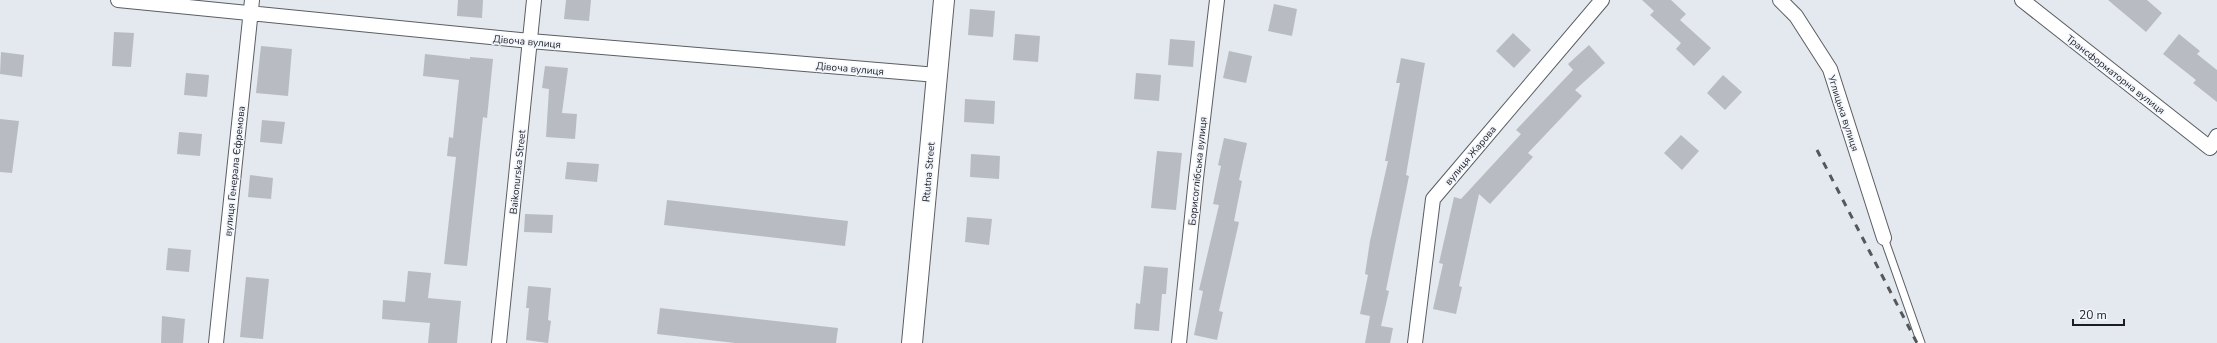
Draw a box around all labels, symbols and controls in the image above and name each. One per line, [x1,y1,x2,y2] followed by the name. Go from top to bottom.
[492,32,561,52] street label: Дівоча вулиця
[2063,32,2168,118] street label: Трансформаторна вулиця
[815,59,884,79] street label: Дівоча вулиця
[1824,72,1862,153] street label: Углицька вулиця
[221,105,249,237] street label: вулиця Генерала Єфремова
[1185,116,1211,226] street label: Борисоглібська вулиця
[1442,123,1500,188] street label: вулиця Жарова
[507,129,529,215] street label: Baikonurska Street
[919,141,939,203] street label: Rtutna Street
[2073,301,2124,327] scale bar
[2079,307,2107,323] text: 20 m

